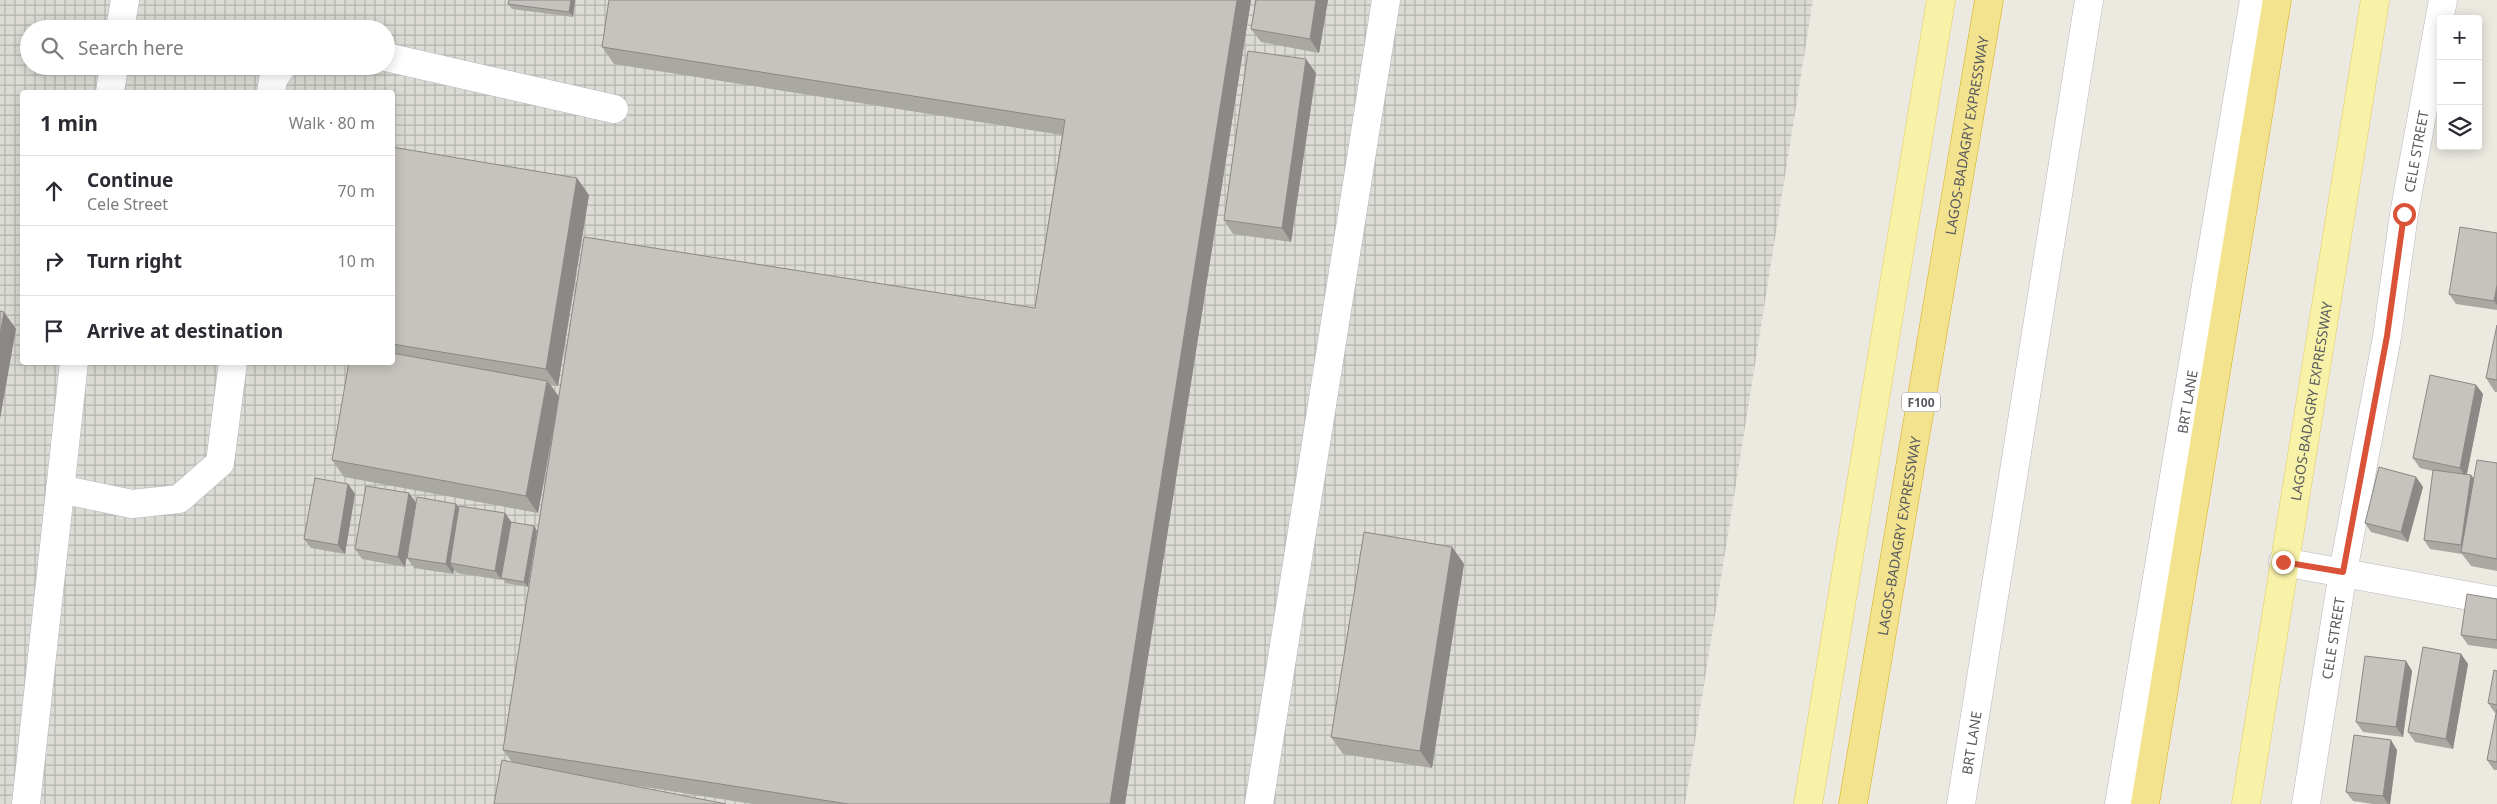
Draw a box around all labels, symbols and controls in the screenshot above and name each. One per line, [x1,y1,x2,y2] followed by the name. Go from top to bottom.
[2437,15,2482,150] map controls
[2437,15,2482,60] button: +
[20,20,395,75] search box
[38,34,66,62] icon: search
[78,35,184,61] text: Search here
[1940,35,1992,236] street label: LAGOS-BADAGRY EXPRESSWAY
[2437,60,2482,105] button: −
[2437,105,2482,150] button: layers
[2399,108,2432,194] street label: CELE STREET
[40,109,98,137] text: 1 min
[289,112,375,134] text: Walk · 80 m
[87,167,173,193] text: Continue
[40,177,68,205] icon: ahead
[338,180,375,202] text: 70 m
[87,193,168,215] text: Cele Street
[2393,203,2416,226] route start
[40,247,68,275] icon: right
[87,248,182,274] text: Turn right
[338,250,375,272] text: 10 m
[2285,300,2336,502] street label: LAGOS-BADAGRY EXPRESSWAY
[40,317,68,345] icon: arrive
[87,318,283,344] text: Arrive at destination
[2172,369,2201,435] street label: BRT LANE
[1902,392,1940,412] road number: F100
[1872,435,1925,637] street label: LAGOS-BADAGRY EXPRESSWAY
[2272,551,2295,574] route end
[2317,595,2348,681] street label: CELE STREET
[1956,710,1985,776] street label: BRT LANE

